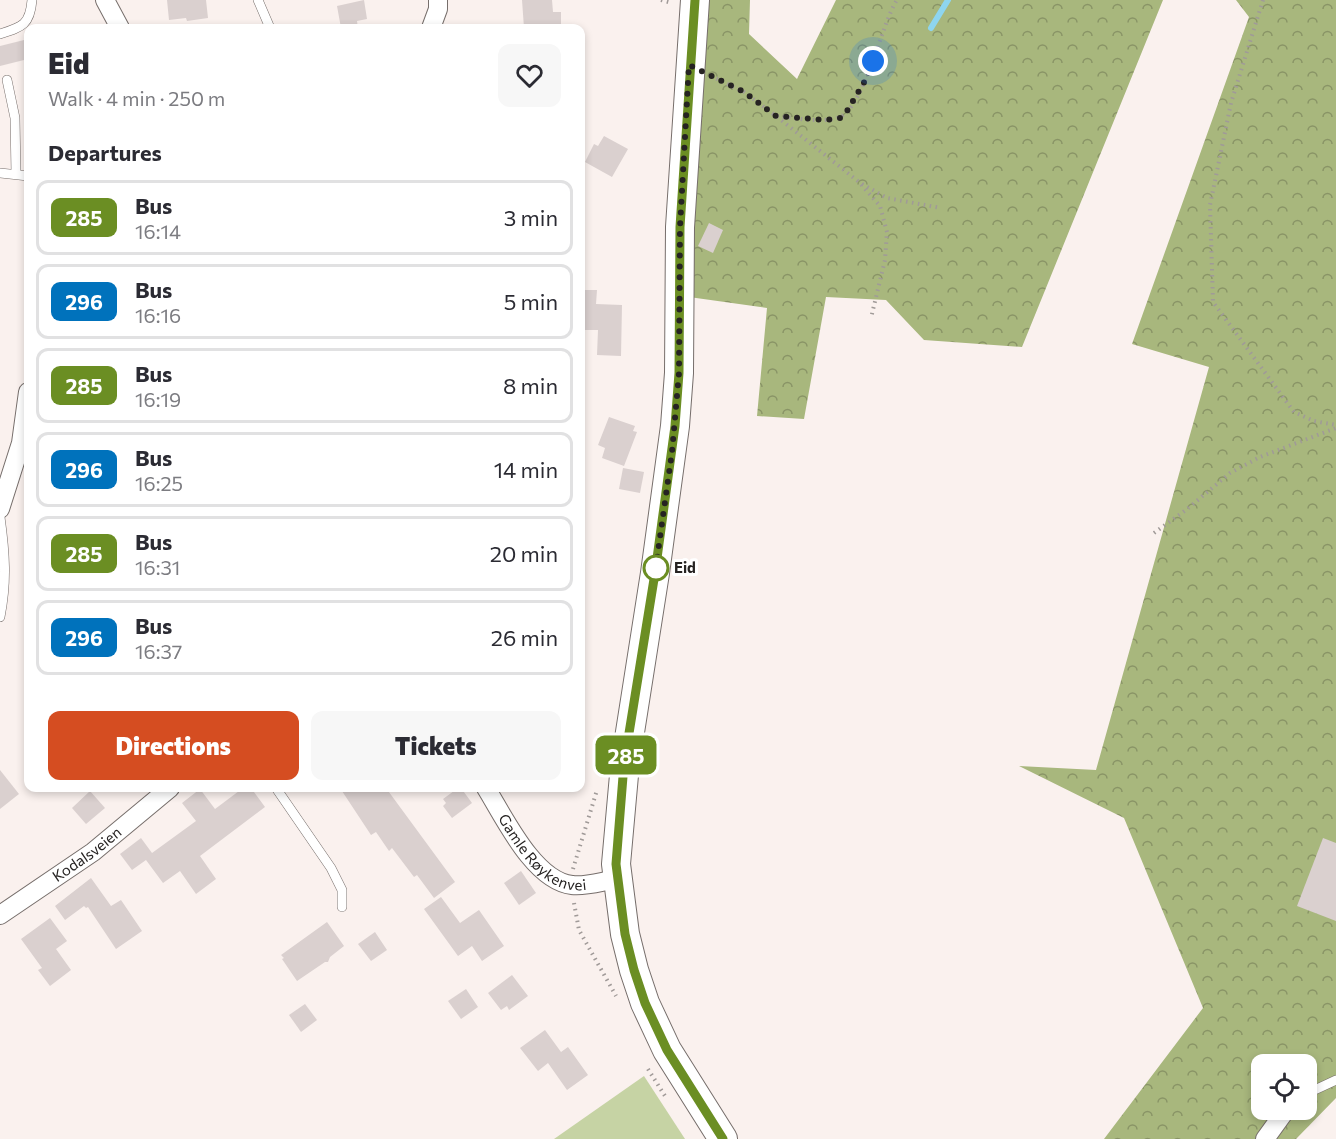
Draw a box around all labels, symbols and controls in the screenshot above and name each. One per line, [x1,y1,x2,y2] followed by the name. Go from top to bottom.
[498,44,561,107] button: heart
[48,46,89,80] text: Eid
[858,46,888,76] your location
[48,86,225,110] text: Walk · 4 min · 250 m
[48,139,162,166] text: Departures
[135,192,172,219] text: Bus
[504,204,558,231] text: 3 min
[65,205,103,230] text: 285
[135,219,181,243] text: 16:14
[135,276,172,303] text: Bus
[504,288,558,315] text: 5 min
[65,289,103,314] text: 296
[135,303,181,327] text: 16:16
[135,360,172,387] text: Bus
[503,372,558,399] text: 8 min
[65,373,103,398] text: 285
[135,387,181,411] text: 16:19
[135,444,172,471] text: Bus
[494,456,558,483] text: 14 min
[65,457,103,482] text: 296
[135,471,183,495] text: 16:25
[135,528,172,555] text: Bus
[490,540,558,567] text: 20 min
[65,541,103,566] text: 285
[135,555,180,579] text: 16:31
[643,555,669,581] marker: Eid
[674,558,696,576] place label: Eid
[135,612,172,639] text: Bus
[491,624,558,651] text: 26 min
[65,625,103,650] text: 296
[135,639,182,663] text: 16:37
[48,711,299,780] button: Directions
[311,711,561,780] button: Tickets
[592,736,660,774] line badge: 285
[607,743,645,768] text: 285
[495,810,587,893] street label: Gamle Røykenvei
[48,822,125,885] street label: Kodalsveien
[1251,1054,1317,1120] map controls
[1251,1054,1317,1120] button: locate

